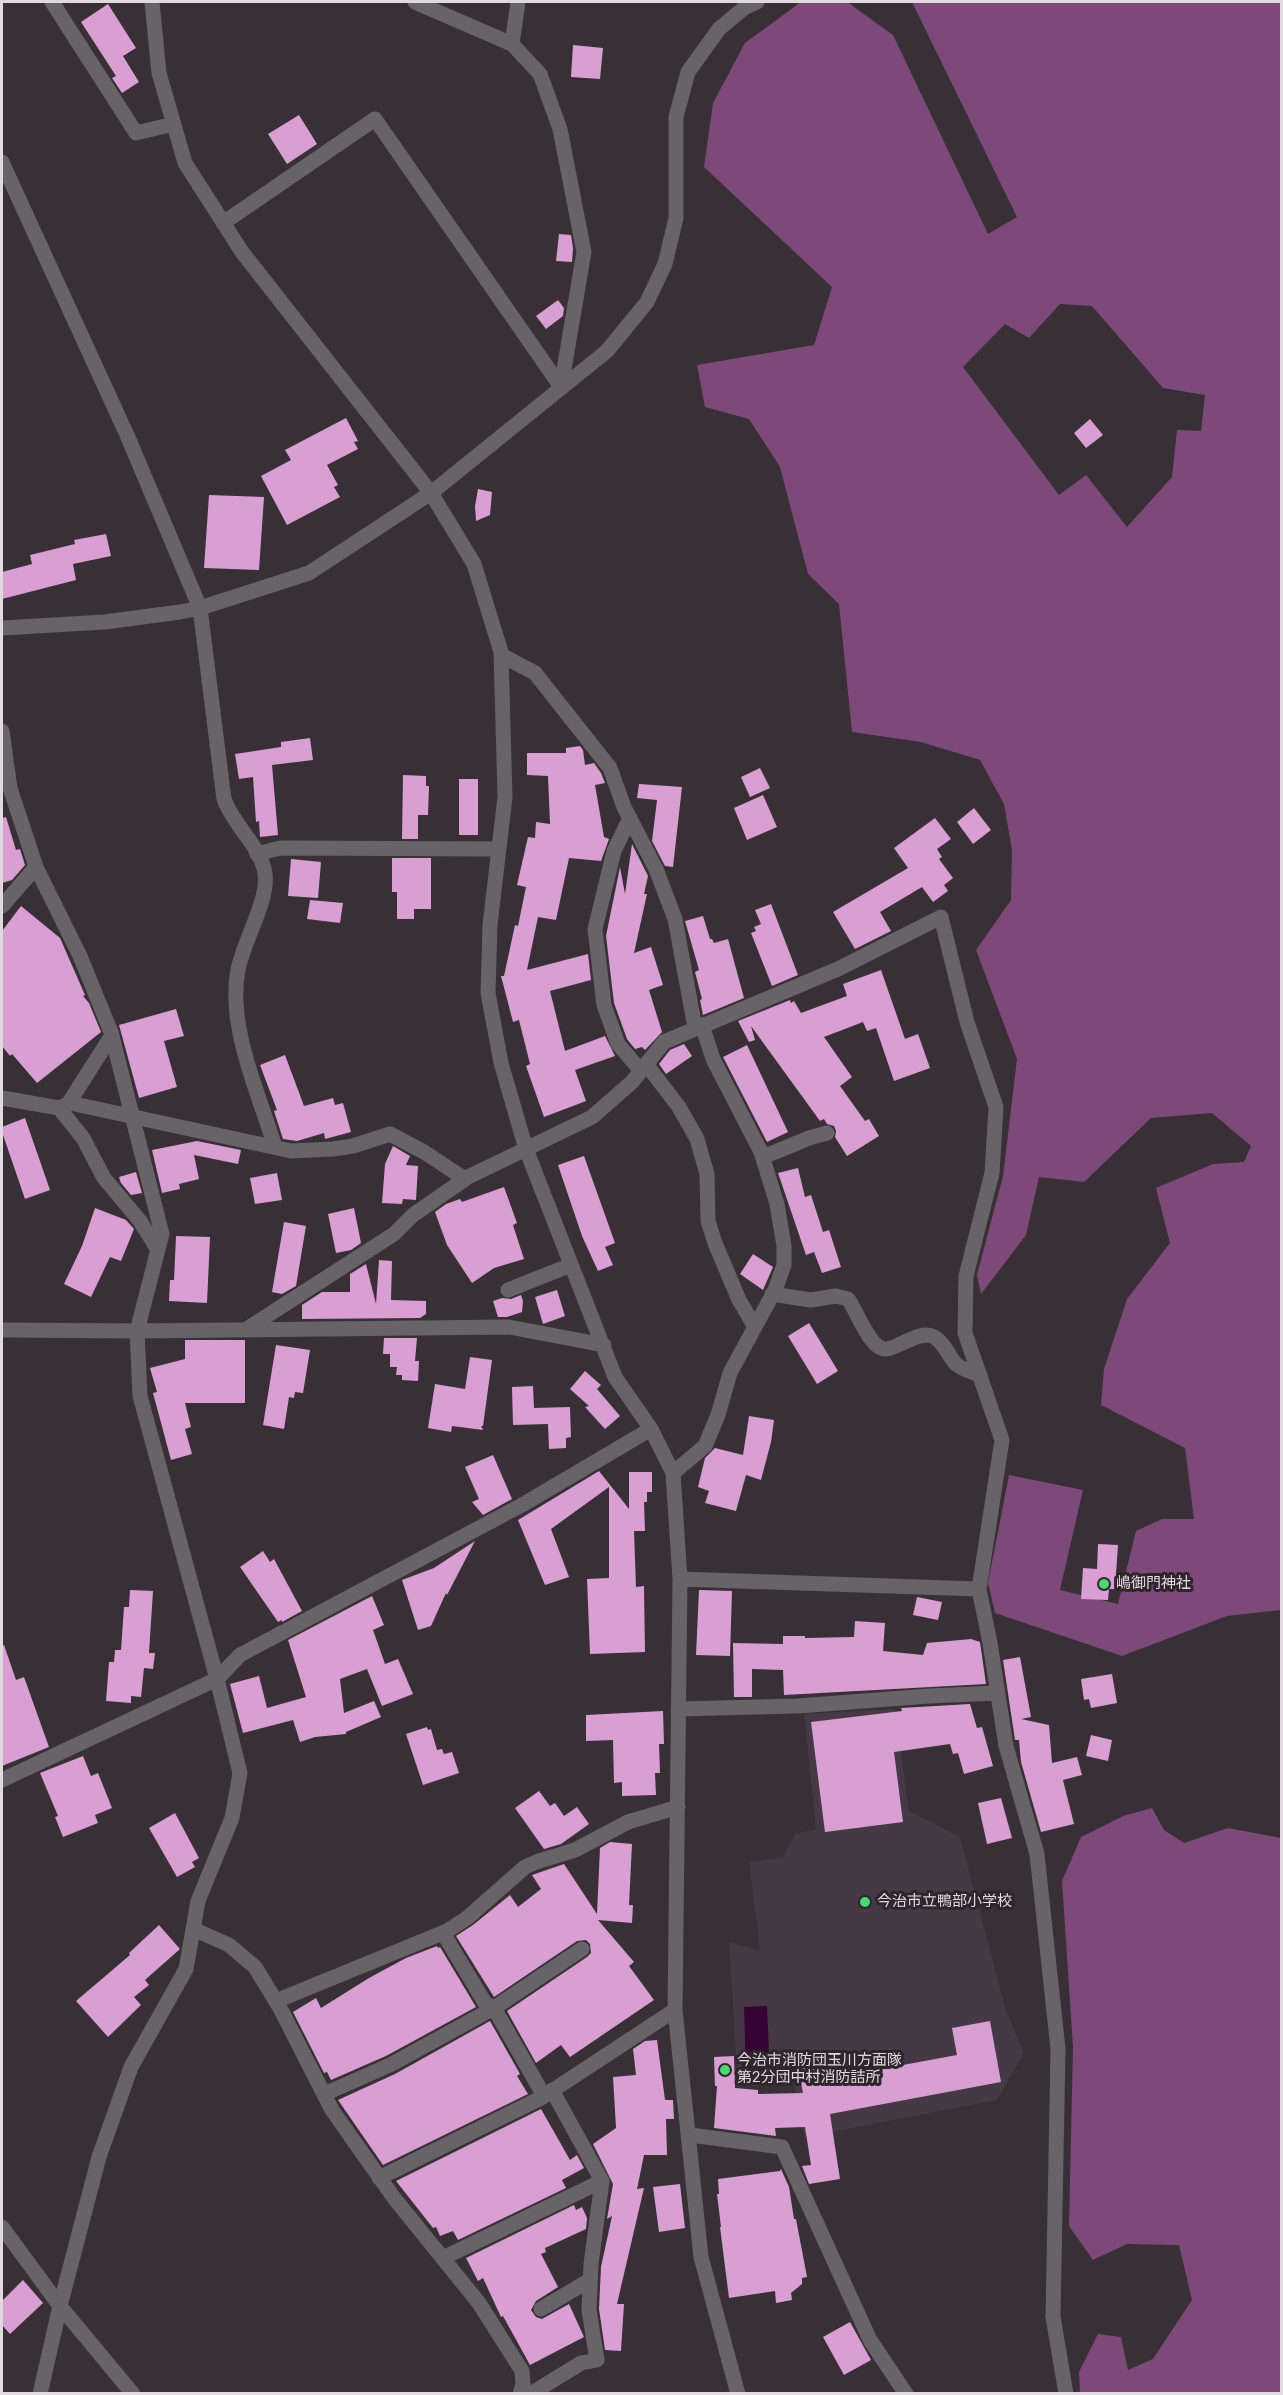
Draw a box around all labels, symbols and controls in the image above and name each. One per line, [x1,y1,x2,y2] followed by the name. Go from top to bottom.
[1116,1575,1191,1593] place label: 嶋御門神社
[1097,1577,1111,1591] marker: 嶋御門神社
[877,1893,1012,1911] place label: 今治市立鴨部小学校
[858,1895,872,1909] marker: 今治市立鴨部小学校
[737,2052,902,2087] place label: 今治市消防団玉川方面隊 第2分団中村消防詰所
[718,2063,732,2077] marker: 今治市消防団玉川方面隊 第2分団中村消防詰所

